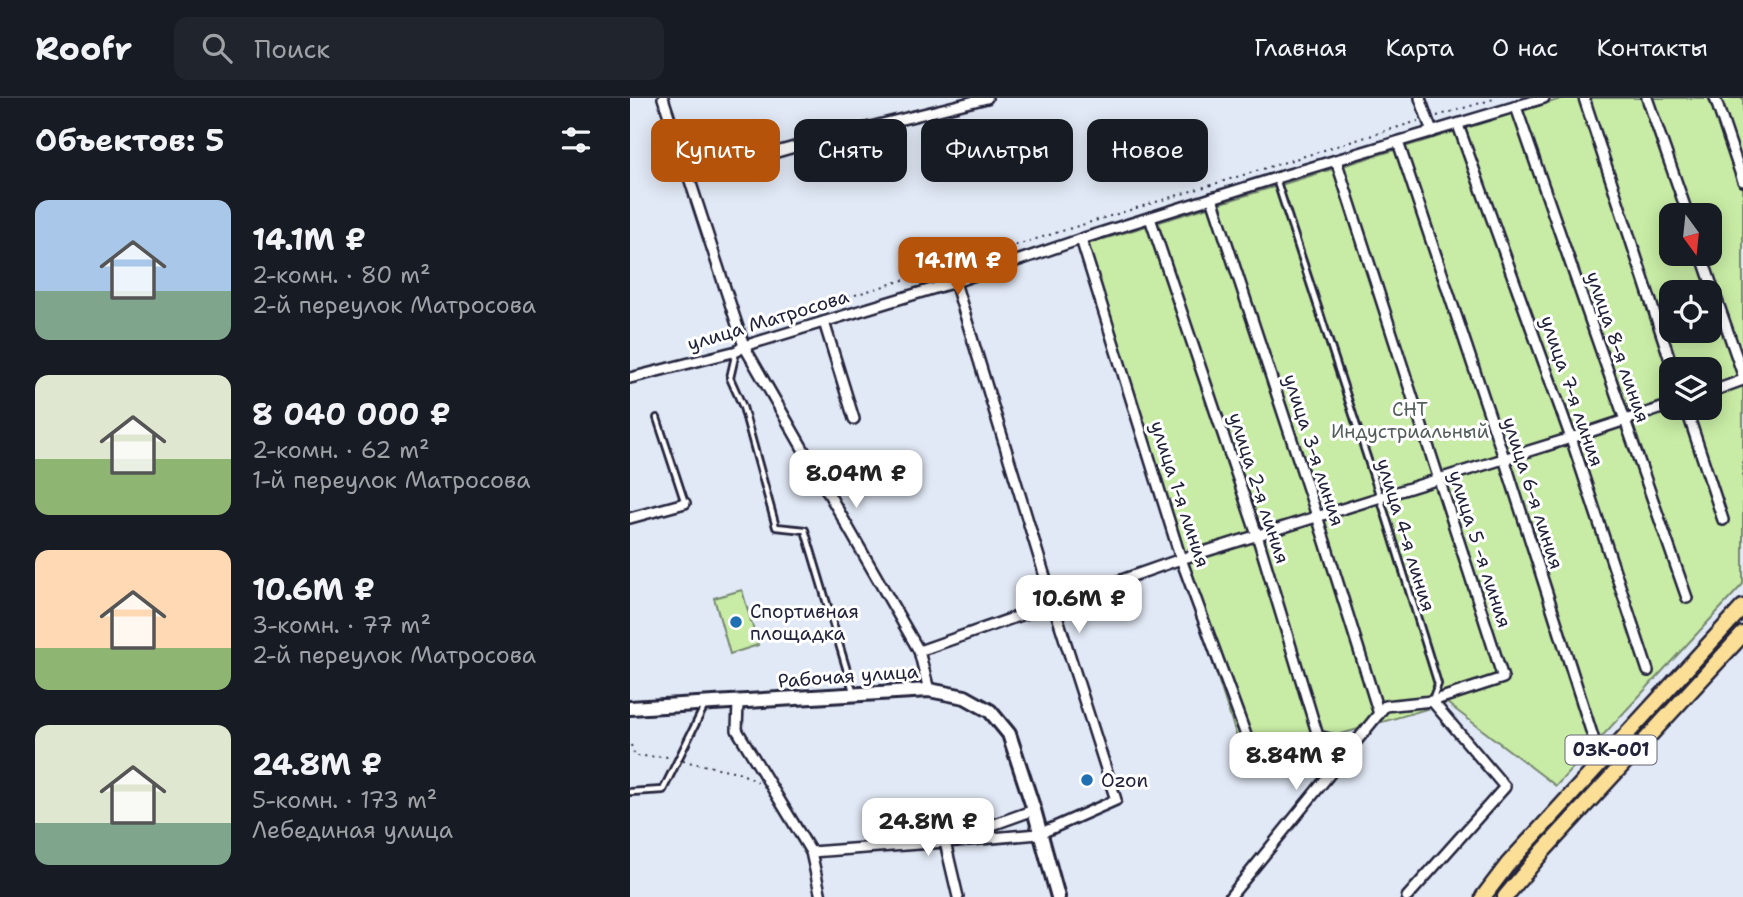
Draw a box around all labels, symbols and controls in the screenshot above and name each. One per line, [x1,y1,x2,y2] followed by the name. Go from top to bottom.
[174,17,664,80] search box
[35,26,132,71] text: Roofr
[198,29,236,67] icon: search
[254,31,330,66] text: Поиск
[1254,32,1347,64] text: Главная
[1385,32,1454,64] text: Карта
[1492,32,1558,64] text: О нас
[1596,32,1708,64] text: Контакты
[651,119,780,182] chip: Купить
[794,119,907,182] chip: Снять
[921,119,1073,182] chip: Фильтры
[1087,119,1208,182] chip: Новое
[35,120,224,161] text: Объектов: 5
[557,121,595,159] icon: filters
[1659,203,1722,266] north arrow
[1659,203,1722,420] map controls
[252,219,366,260] text: 14.1M ₽
[91,228,175,312] icon: home
[893,238,1023,297] pin: 14.1M ₽
[914,245,1002,275] text: 14.1M ₽
[252,260,431,290] text: 2-комн. · 80 m²
[1580,268,1656,426] street label: улица 8-я линия
[1659,280,1722,343] button: locate
[684,283,852,356] street label: улица Матросова
[252,290,536,320] text: 2-й переулок Матросова
[1534,312,1610,470] street label: улица 7-я линия
[1659,357,1722,420] button: layers
[1278,371,1350,529] street label: улица 3-я линия
[252,394,451,435] text: 8 040 000 ₽
[1331,397,1489,444] park label: СНТ Индустриальный
[91,403,175,487] icon: home
[1223,409,1295,567] street label: улица 2-я линия
[1497,414,1569,572] street label: улица 6-я линия
[1145,418,1215,570] street label: улица 1-я линия
[252,435,430,465] text: 2-комн. · 62 m²
[791,450,921,510] pin: 8.04M ₽
[1371,455,1441,615] street label: улица 4-я линия
[805,458,907,488] text: 8.04M ₽
[252,465,531,495] text: 1-й переулок Матросова
[1443,467,1517,631] street label: улица 5 -я линия
[252,569,375,610] text: 10.6M ₽
[1014,575,1144,635] pin: 10.6M ₽
[91,578,175,662] icon: home
[1032,583,1126,613] text: 10.6M ₽
[750,599,859,646] place label: Спортивная площадка
[252,610,431,640] text: 3-комн. · 77 m²
[728,614,744,630] marker: Спортивная площадка
[252,640,536,670] text: 2-й переулок Матросова
[777,659,919,693] street label: Рабочая улица
[1231,732,1361,792] pin: 8.84M ₽
[1566,736,1656,764] road number: 03К-001
[1245,740,1347,770] text: 8.84M ₽
[252,744,382,785] text: 24.8M ₽
[91,753,175,837] icon: home
[1101,768,1148,793] place label: Ozon
[1079,772,1095,788] marker: Ozon
[252,785,437,815] text: 5-комн. · 173 m²
[863,798,993,858] pin: 24.8M ₽
[878,806,978,836] text: 24.8M ₽
[252,815,453,845] text: Лебединая улица

